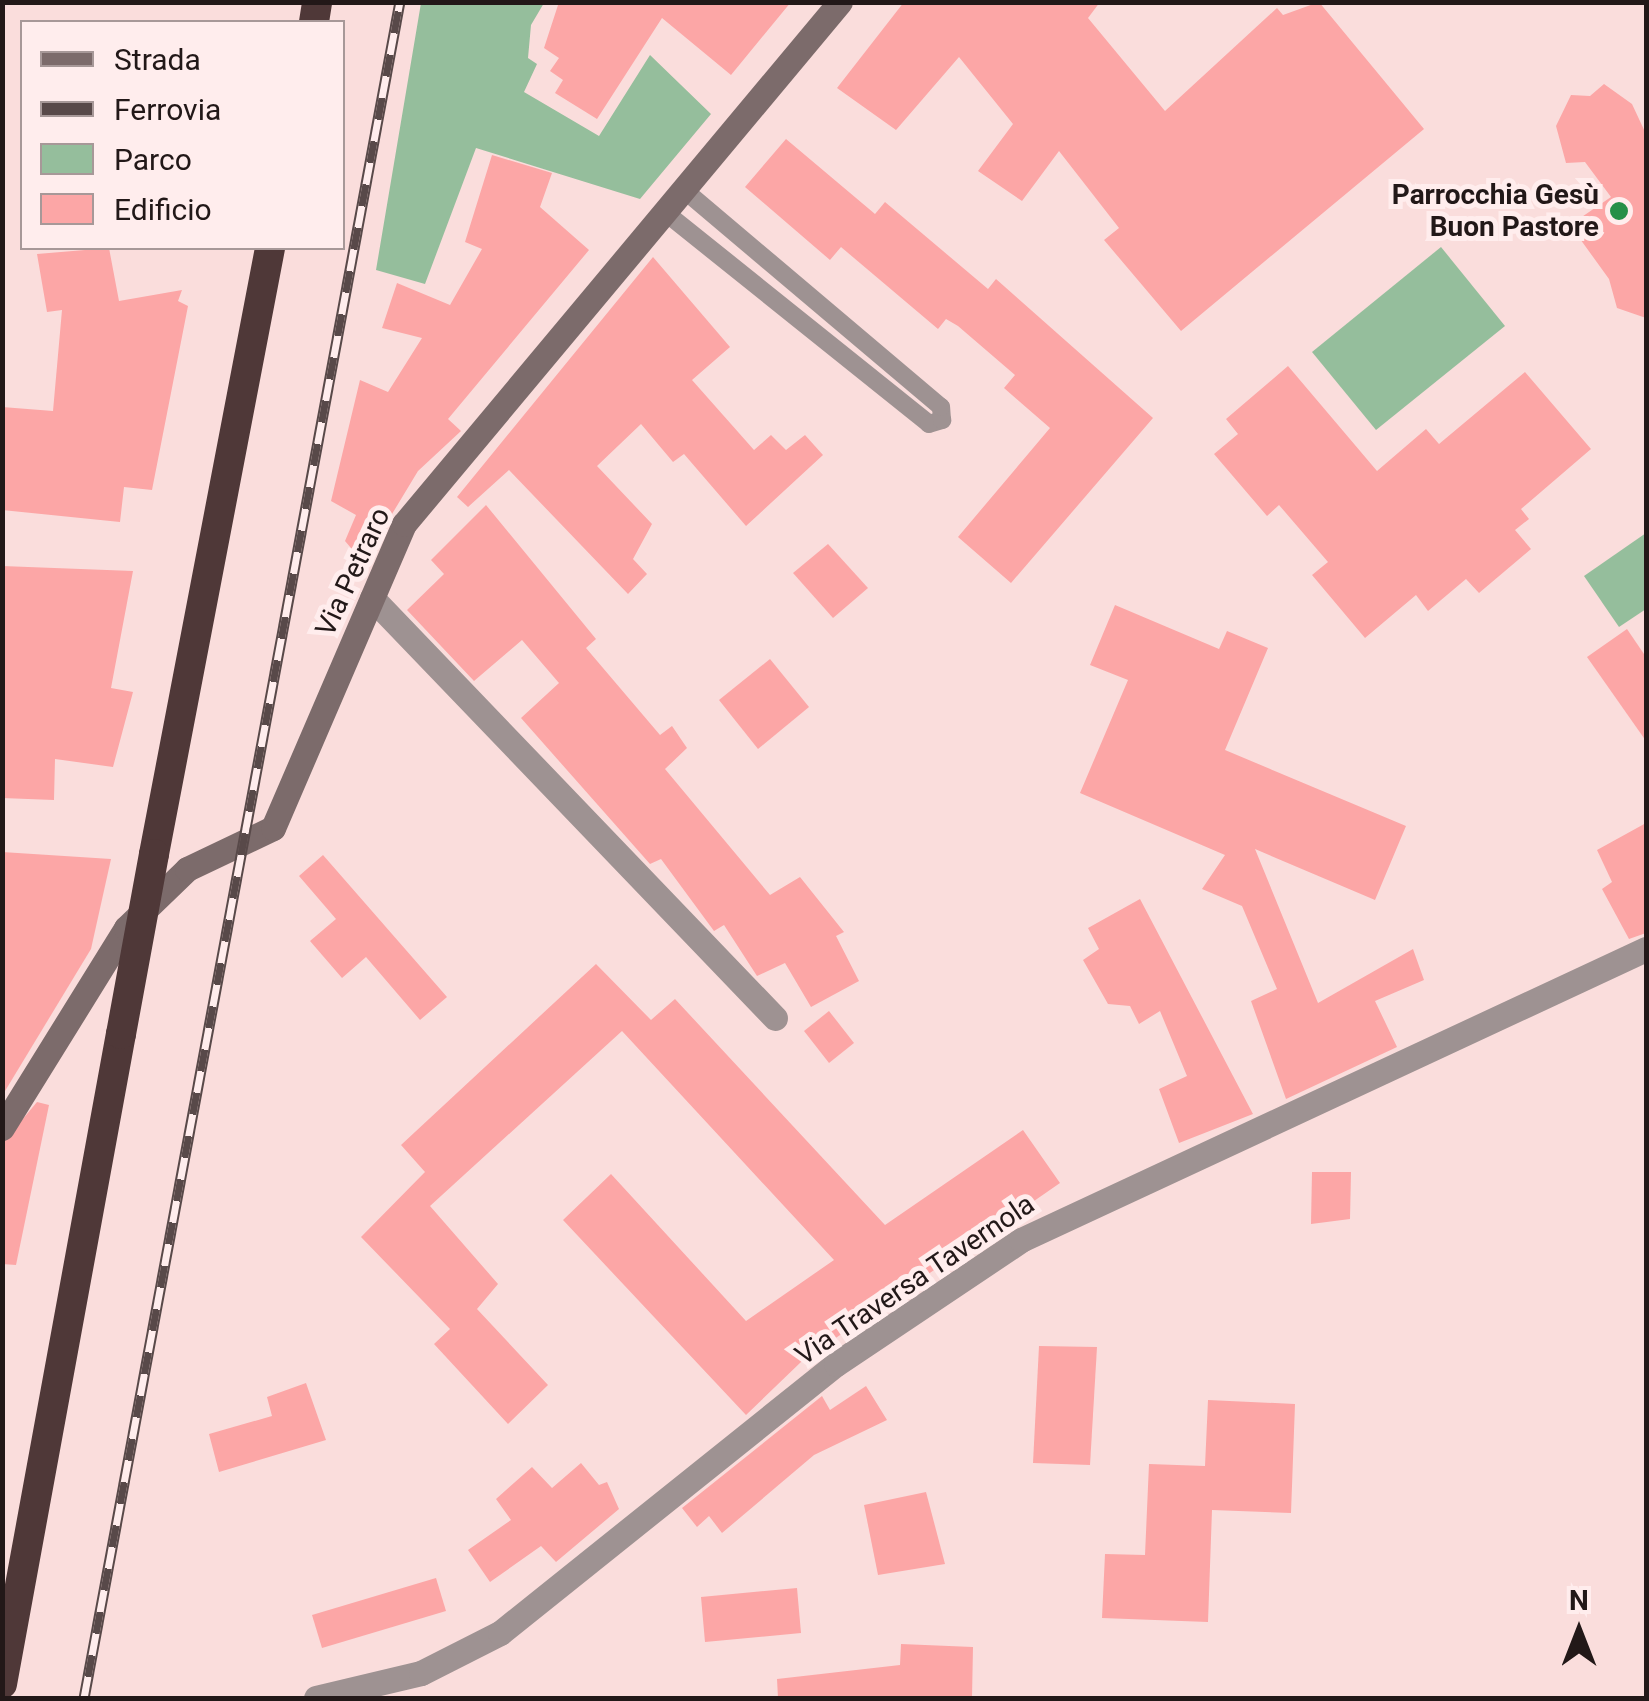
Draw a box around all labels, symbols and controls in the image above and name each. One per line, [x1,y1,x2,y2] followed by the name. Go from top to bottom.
[20,20,345,250] legend
[114,42,201,77] text: Strada
[114,92,221,127] text: Ferrovia
[114,142,192,177] text: Parco
[1392,178,1599,244] place label: Parrocchia Gesù Buon Pastore
[114,192,212,227] text: Edificio
[1608,200,1630,222] marker: Parrocchia Gesù Buon Pastore
[309,503,397,641] street label: Via Petraro
[789,1187,1041,1373] street label: Via Traversa Tavernola
[1529,1581,1629,1681] north arrow
[1569,1584,1589,1617] text: N

